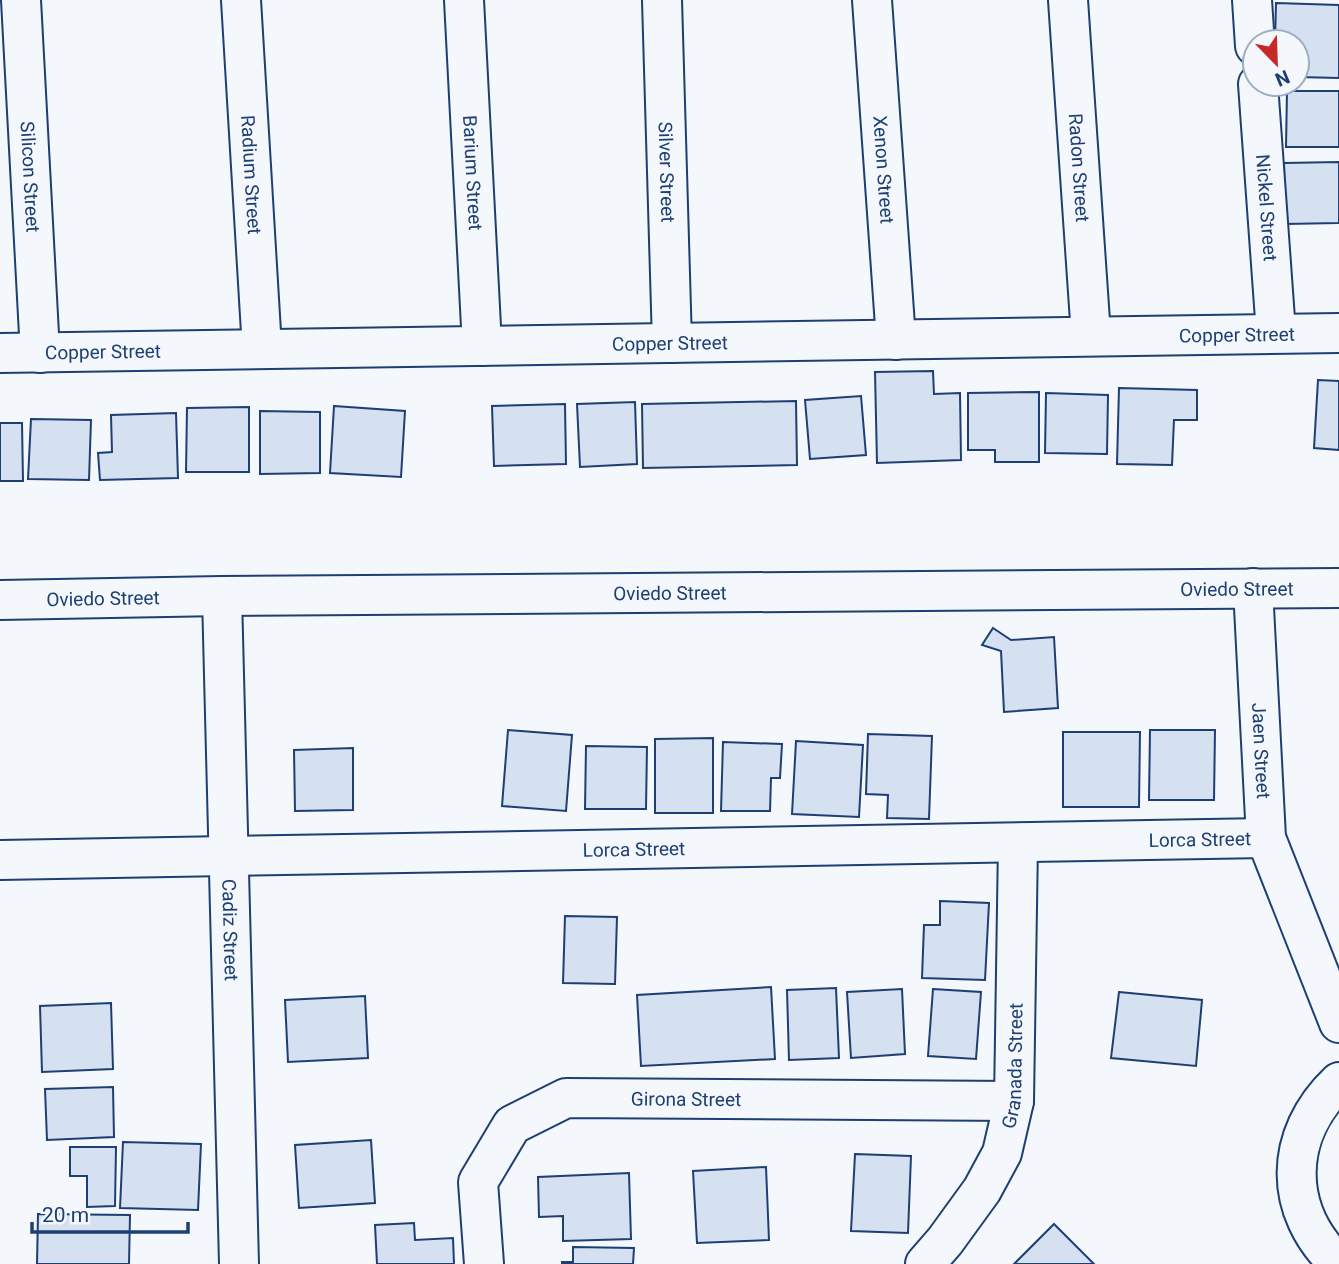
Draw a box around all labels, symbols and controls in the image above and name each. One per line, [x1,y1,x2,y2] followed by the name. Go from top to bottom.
[1241,28,1311,98] north arrow
[1272,65,1293,91] text: N
[1064,112,1095,223] street label: Radon Street
[236,114,267,235] street label: Radium Street
[459,115,487,231] street label: Barium Street
[869,115,899,224] street label: Xenon Street
[16,121,45,233] street label: Silicon Street
[654,121,680,223] street label: Silver Street
[1252,153,1282,262] street label: Nickel Street
[1179,322,1295,347] street label: Copper Street
[612,331,728,355] street label: Copper Street
[45,339,161,364] street label: Copper Street
[1180,577,1294,601] street label: Oviedo Street
[613,581,727,605] street label: Oviedo Street
[46,586,160,611] street label: Oviedo Street
[1247,702,1275,799] street label: Jaen Street
[1148,827,1251,852] street label: Lorca Street
[582,837,685,861] street label: Lorca Street
[218,878,243,981] street label: Cadiz Street
[997,1003,1027,1131] street label: Granada Street
[631,1087,741,1111] street label: Girona Street
[32,1190,187,1234] scale bar
[42,1203,89,1227] text: 20 m

